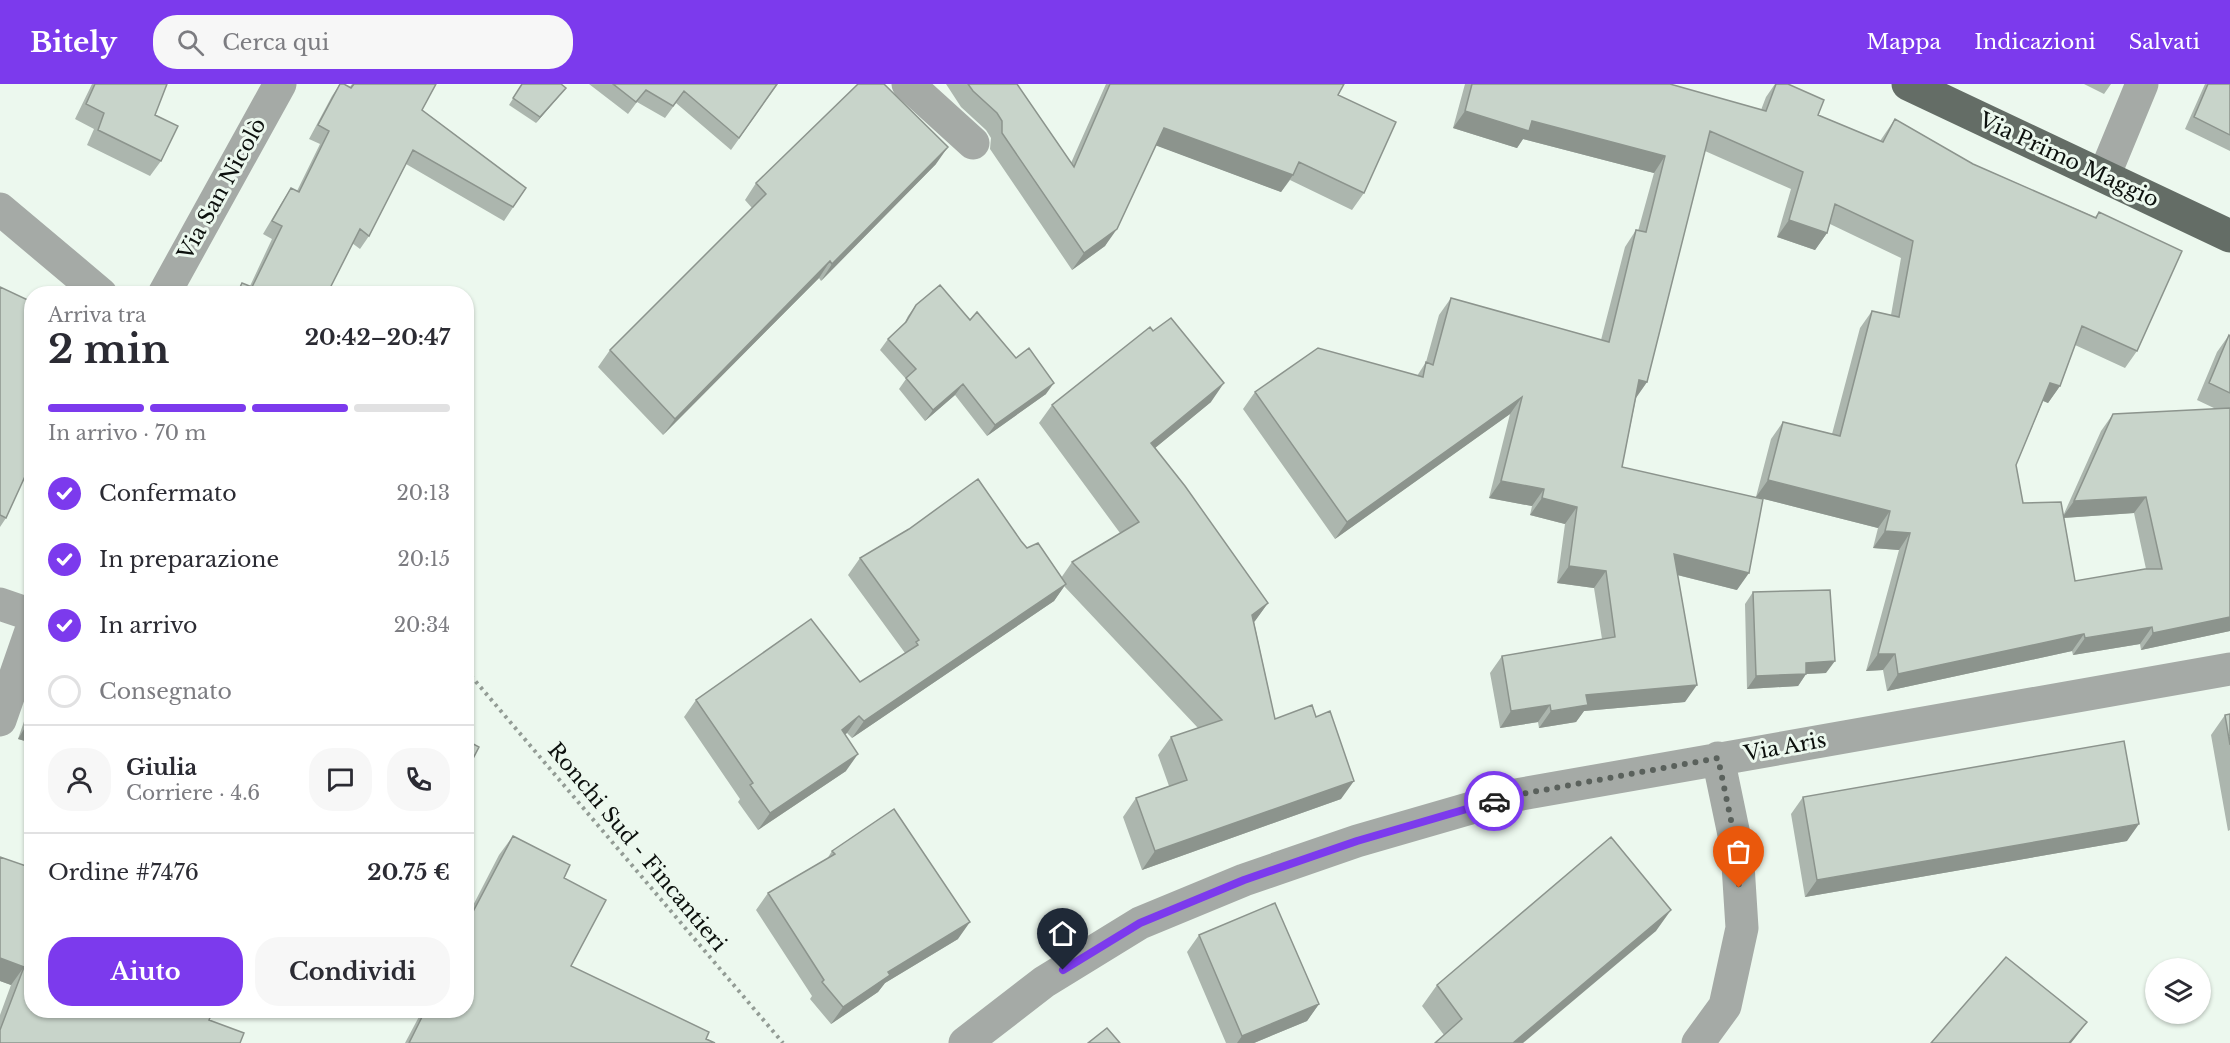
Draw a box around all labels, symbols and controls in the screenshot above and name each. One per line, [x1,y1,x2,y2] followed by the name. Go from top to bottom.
[153,15,573,69] search box
[30,25,117,60] text: Bitely
[174,26,207,59] icon: search
[222,29,329,56] text: Cerca qui
[1866,29,1941,55] text: Mappa
[1974,29,2096,55] text: Indicazioni
[2129,29,2200,55] text: Salvati
[1974,107,2163,213] street label: Via Primo Maggio
[172,114,272,265] street label: Via San Nicolò
[48,303,146,327] text: Arriva tra
[305,324,450,351] text: 20:42–20:47
[48,325,169,374] text: 2 min
[48,421,206,445] text: In arrivo · 70 m
[48,477,81,510] icon: check
[99,480,237,507] text: Confermato
[396,481,450,505] text: 20:13
[48,543,81,576] icon: check
[99,546,279,573] text: In preparazione
[397,547,450,571] text: 20:15
[48,609,81,642] icon: check
[99,612,198,639] text: In arrivo
[394,613,450,637] text: 20:34
[99,678,232,705] text: Consegnato
[1741,727,1828,767] street label: Via Aris
[542,737,732,957] street label: Ronchi Sud - Fincantieri
[48,748,111,811] button: person
[309,748,372,811] button: chat
[387,748,450,811] button: phone
[126,754,197,781] text: Giulia
[1464,771,1524,831] courier
[126,781,260,805] text: Corriere · 4.6
[1478,785,1511,818] icon: car
[1713,826,1764,888] pin
[1722,835,1755,868] icon: bag
[48,859,199,886] text: Ordine #7476
[367,859,450,886] text: 20.75 €
[1037,908,1088,970] pin
[1046,917,1079,950] icon: home
[48,937,243,1006] button: Aiuto
[255,937,450,1006] button: Condividi
[2145,958,2211,1024] map controls
[2145,958,2211,1024] button: layers

